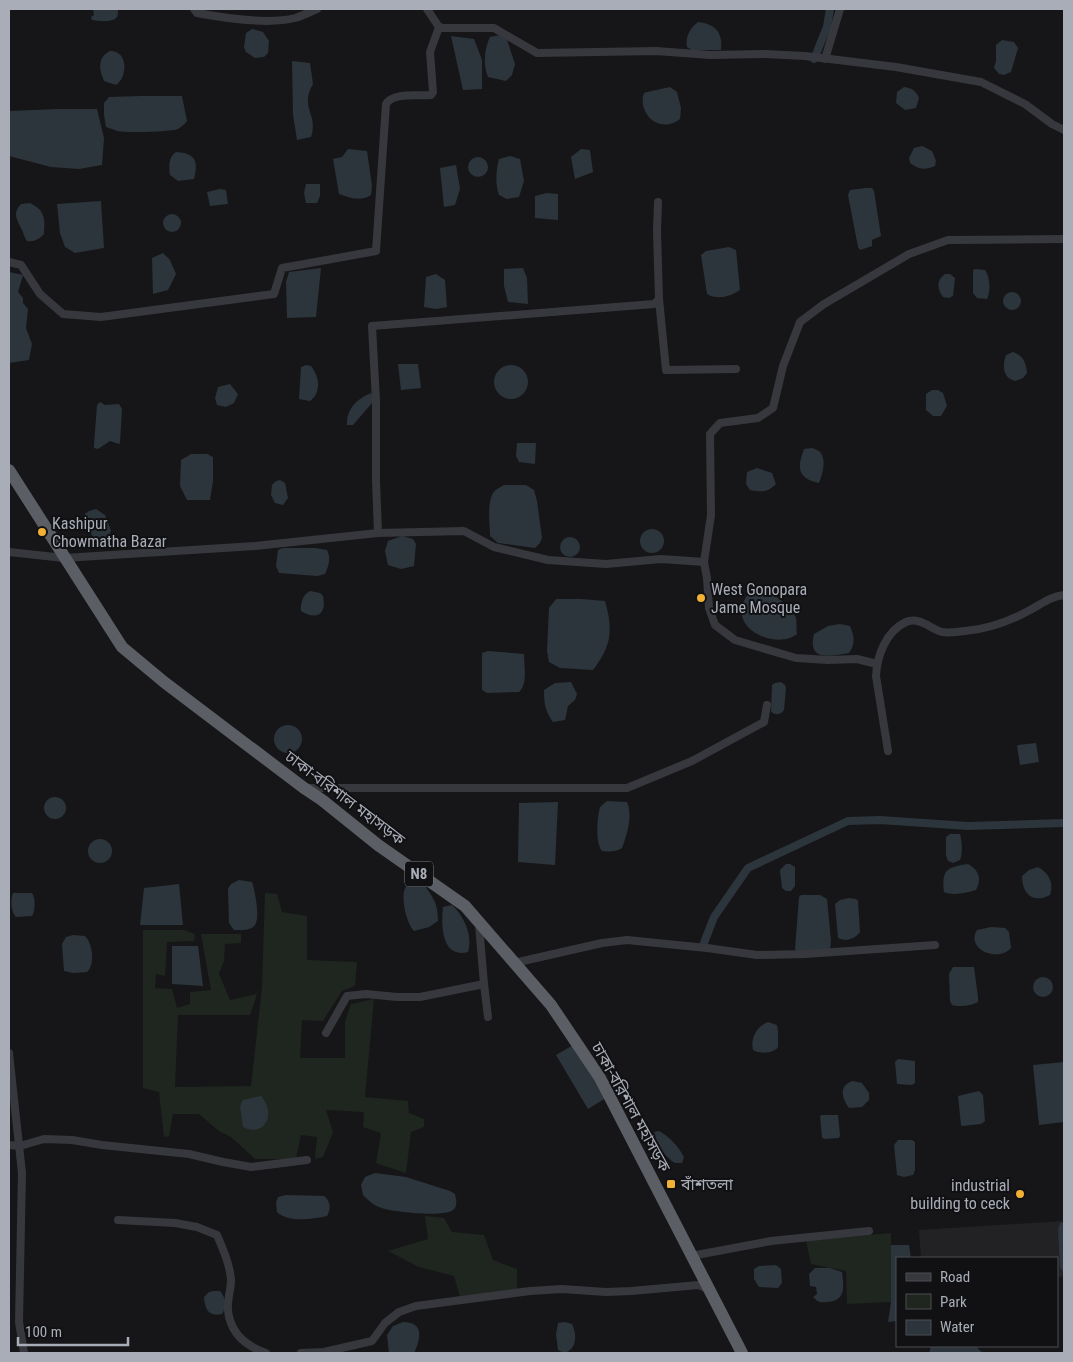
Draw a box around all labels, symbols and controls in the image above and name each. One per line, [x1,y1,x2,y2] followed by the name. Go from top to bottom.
[52,514,167,551] place label: Kashipur Chowmatha Bazar
[36,526,48,538] marker: Kashipur Chowmatha Bazar
[711,580,807,617] place label: West Gonopara Jame Mosque
[695,592,707,604] marker: West Gonopara Jame Mosque
[281,746,409,850] street label: ঢাকা-বরিশাল মহাসড়ক
[405,862,433,886] road number: N8
[587,1038,675,1176] street label: ঢাকা-বরিশাল মহাসড়ক
[680,1175,734,1194] place label: বাঁশতলা
[910,1176,1011,1213] place label: industrial building to ceck
[665,1178,677,1190] marker: বাঁশতলা
[1014,1188,1026,1200] marker: industrial building to ceck
[896,1257,1058,1347] legend
[940,1268,970,1286] text: Road
[940,1293,967,1311] text: Park
[18,1314,128,1346] scale bar
[940,1318,975,1336] text: Water
[25,1323,62,1341] text: 100 m

